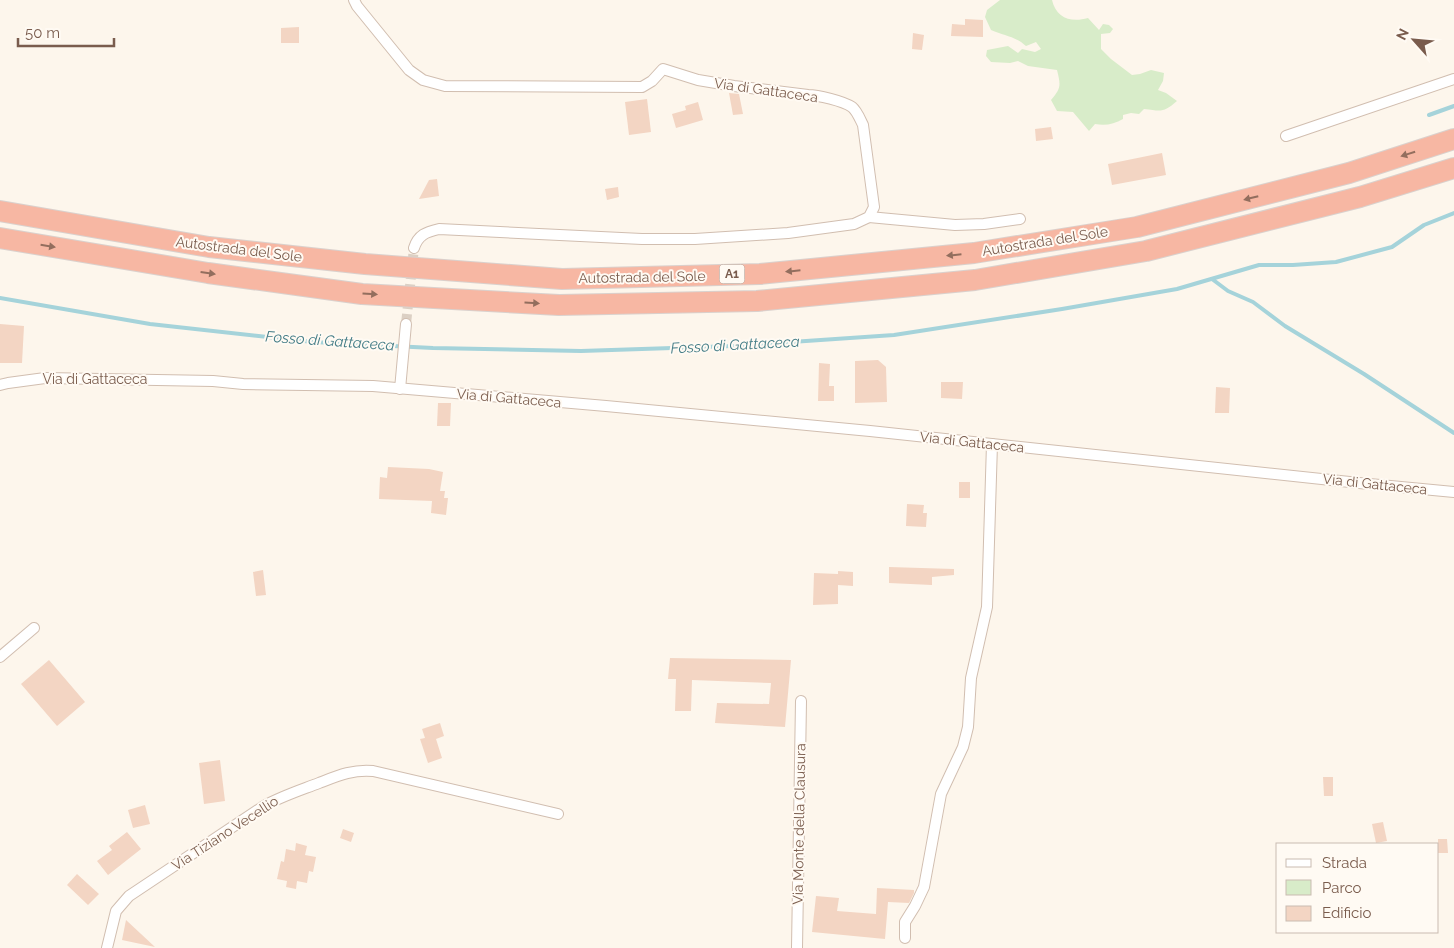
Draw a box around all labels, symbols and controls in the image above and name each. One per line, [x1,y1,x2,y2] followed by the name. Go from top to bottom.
[18,15,114,47] scale bar
[1389,15,1439,65] north arrow
[25,24,60,42] text: 50 m
[1393,26,1412,42] text: N
[713,75,819,105] street label: Via di Gattaceca
[1400,151,1415,159] one-way arrow
[1244,194,1259,202] one-way arrow
[981,223,1109,259] street label: Autostrada del Sole
[175,233,303,265] street label: Autostrada del Sole
[40,243,56,251] one-way arrow
[946,251,962,259] one-way arrow
[720,264,744,284] road number: A1
[784,267,800,275] one-way arrow
[578,268,706,286] street label: Autostrada del Sole
[201,269,217,277] one-way arrow
[362,290,378,298] one-way arrow
[524,300,540,308] one-way arrow
[265,328,395,354] water label: Fosso di Gattaceca
[670,333,800,357] water label: Fosso di Gattaceca
[43,371,147,387] street label: Via di Gattaceca
[456,385,562,411] street label: Via di Gattaceca
[919,429,1025,455] street label: Via di Gattaceca
[1322,471,1428,497] street label: Via di Gattaceca
[790,743,808,905] street label: Via Monte della Clausura
[169,793,281,873] street label: Via Tiziano Vecellio
[1276,843,1439,933] legend
[1322,854,1367,872] text: Strada
[1322,879,1362,897] text: Parco
[1322,904,1372,922] text: Edificio

